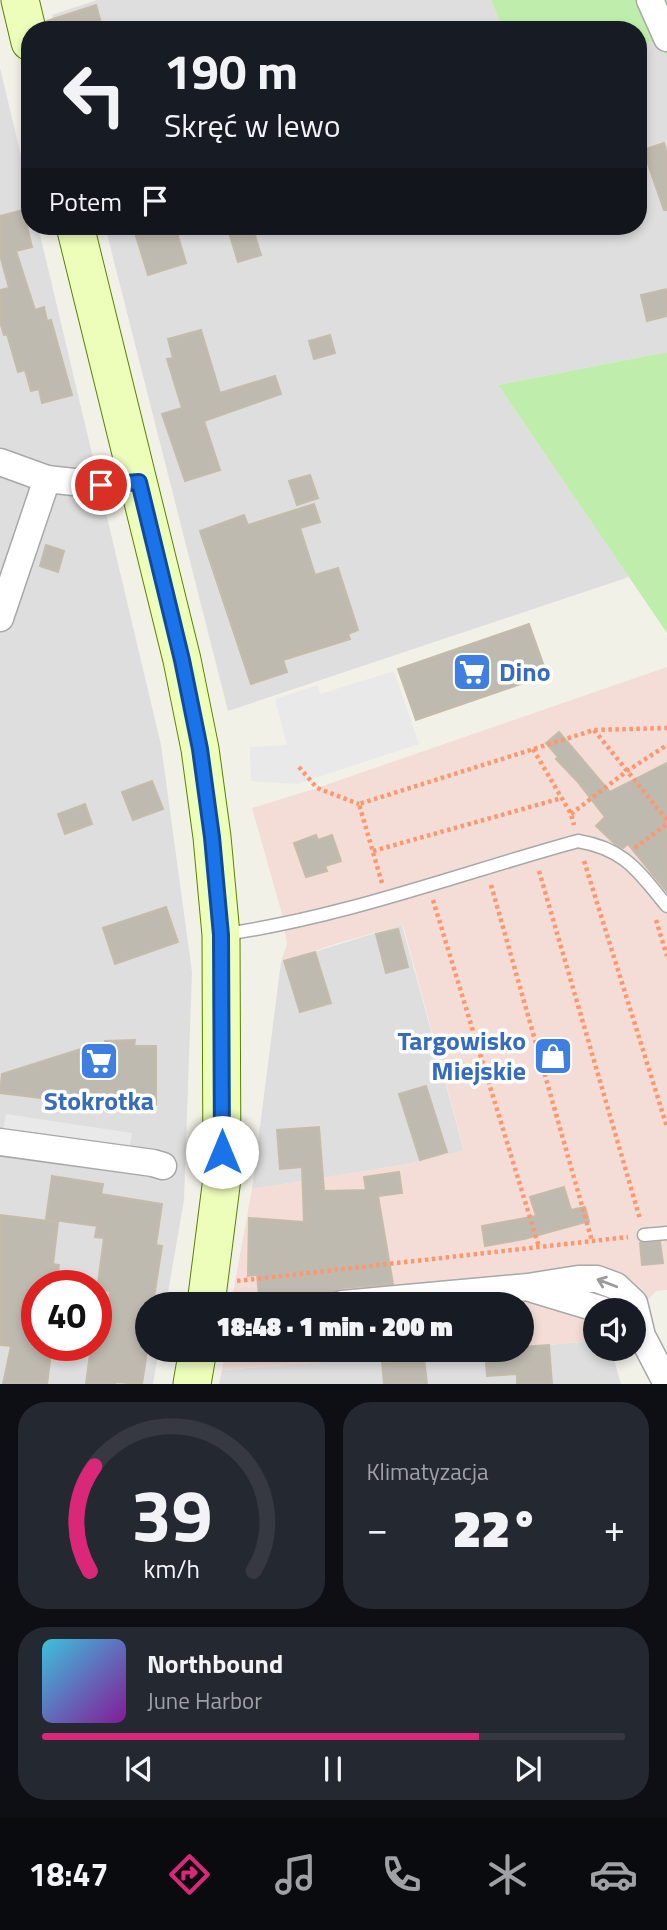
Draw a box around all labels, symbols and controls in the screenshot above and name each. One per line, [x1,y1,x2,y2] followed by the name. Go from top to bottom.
[164,33,298,108] text: 190 m
[49,49,140,140] icon: left
[164,101,341,149] text: Skręć w lewo
[49,182,122,221] text: Potem
[136,182,174,220] icon: arrive
[71,455,131,515] pin
[82,466,120,504] icon: arrive
[451,651,493,693] supermarket icon: Dino
[499,652,551,691] place label: Dino
[397,1021,526,1090] place label: Targowisko Miejskie
[532,1035,574,1077] shop icon: Targowisko Miejskie
[78,1040,120,1082] supermarket icon: Stokrotka
[44,1081,154,1120] place label: Stokrotka
[185,1115,259,1189] position arrow
[21,1270,112,1361] speed limit sign: 40
[596,1276,618,1289] one-way arrow
[583,1298,646,1361] map controls
[583,1298,646,1361] button: sound
[216,1307,453,1346] text: 18:48 · 1 min · 200 m
[367,1454,488,1489] text: Klimatyzacja
[130,1460,212,1570] text: 39
[453,1488,539,1567] text: 22°
[367,1499,388,1557] text: −
[604,1499,625,1557] text: +
[143,1550,200,1588] text: km/h
[147,1644,283,1683] text: Northbound
[147,1683,262,1718] text: June Harbor
[120,1750,158,1788] icon: previous
[314,1750,352,1788] icon: pause
[509,1750,547,1788] icon: next
[29,1850,108,1898] text: 18:47
[165,1850,214,1899] icon: directions
[271,1850,320,1899] icon: music
[377,1850,426,1899] icon: phone
[483,1850,532,1899] icon: climate
[589,1850,638,1899] icon: car

